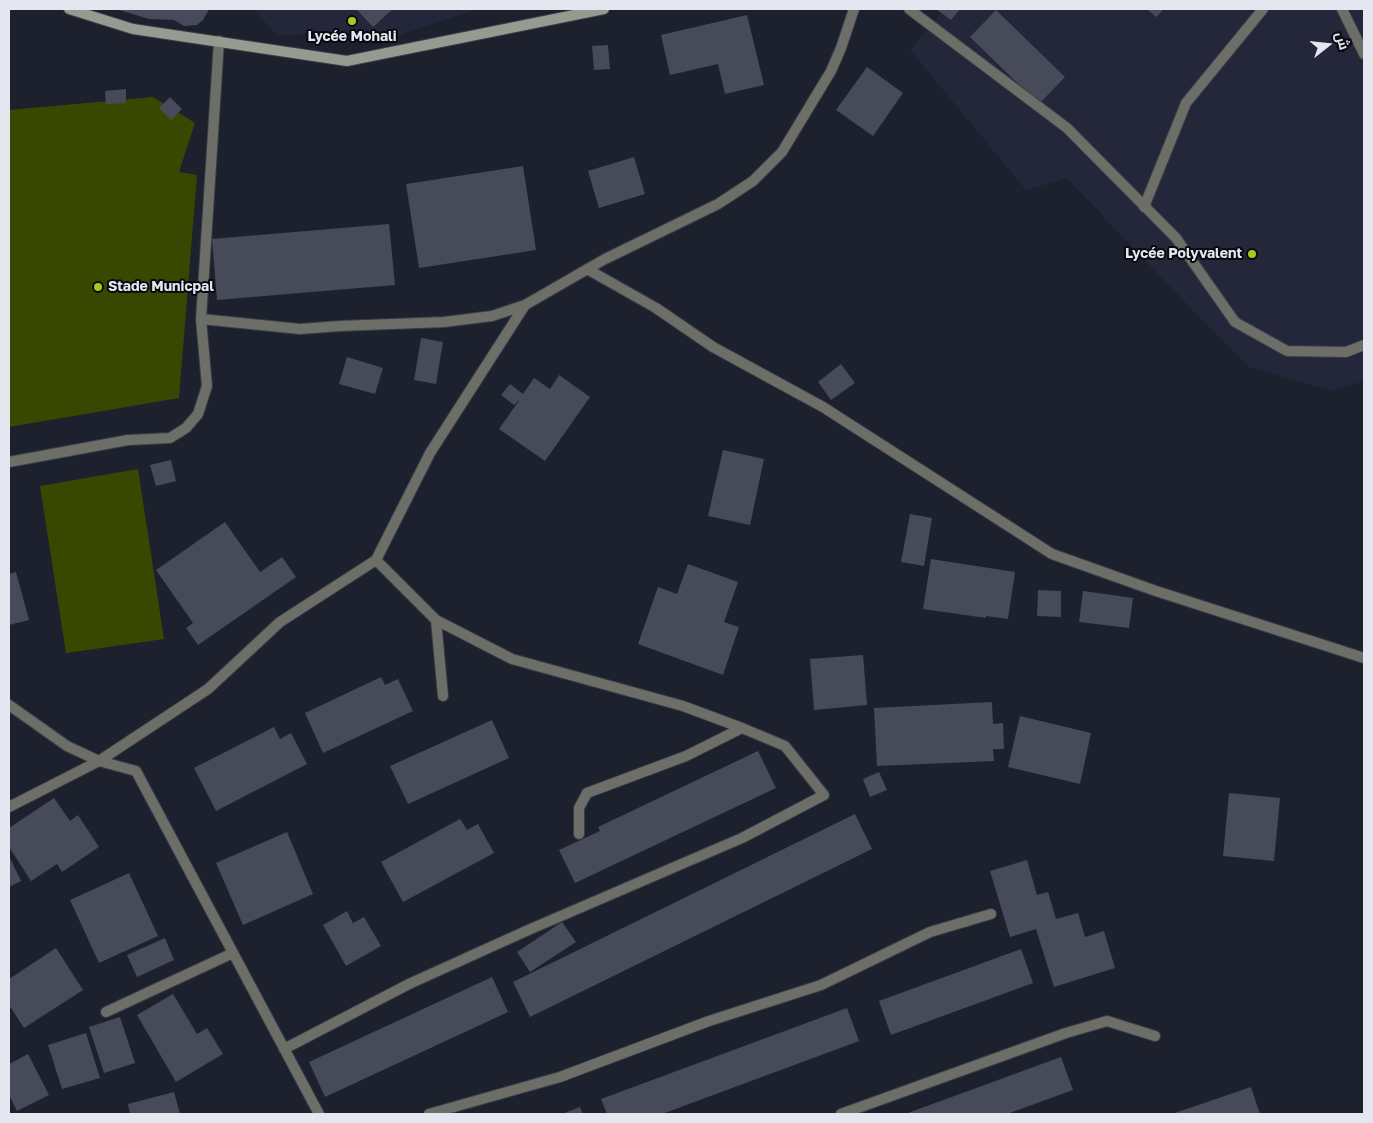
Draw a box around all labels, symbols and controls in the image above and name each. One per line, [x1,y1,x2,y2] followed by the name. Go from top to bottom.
[346,15,358,27] marker: Lycée Mohali
[1303,20,1353,70] north arrow
[307,29,397,45] place label: Lycée Mohali
[1332,30,1354,52] text: ش
[1125,246,1242,262] place label: Lycée Polyvalent
[1246,248,1258,260] marker: Lycée Polyvalent
[108,279,214,295] place label: Stade Municpal
[92,281,104,293] marker: Stade Municpal

